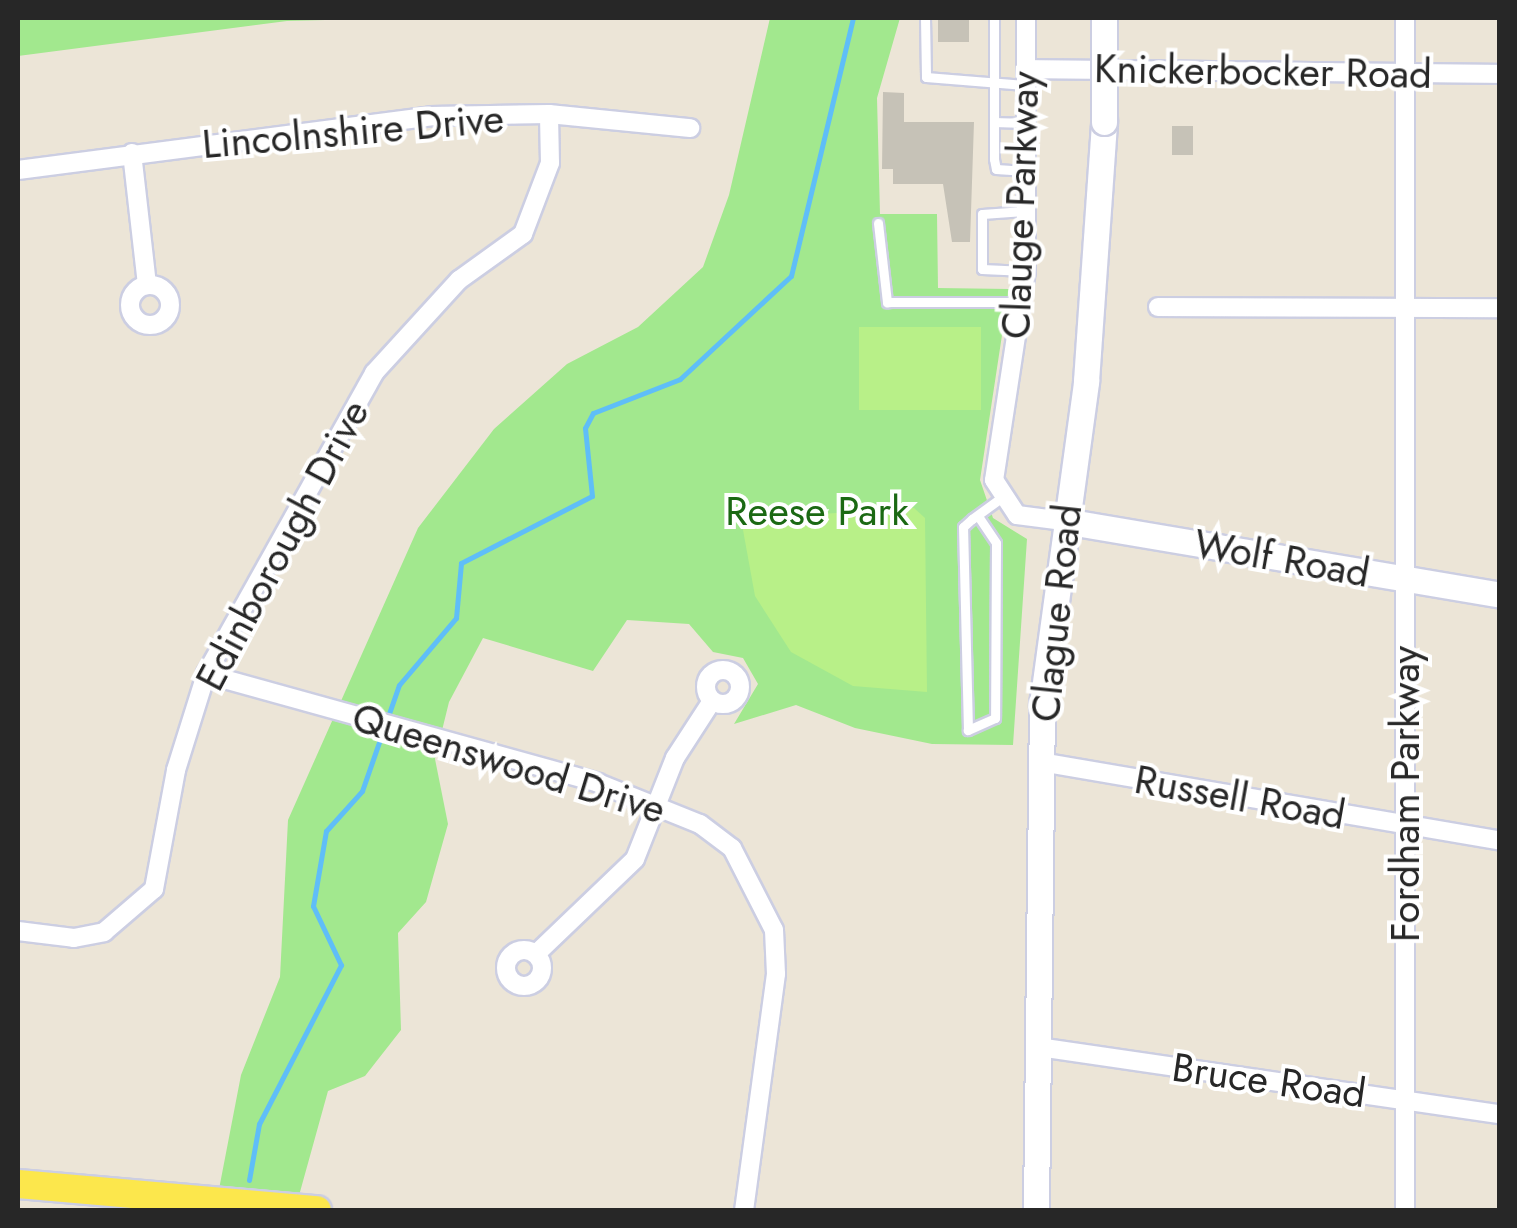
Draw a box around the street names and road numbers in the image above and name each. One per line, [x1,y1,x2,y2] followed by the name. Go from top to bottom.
[1094,44,1432,98] street label: Knickerbocker Road
[991,70,1049,340] street label: Clauge Parkway
[200,94,506,168] street label: Lincolnshire Drive
[185,392,379,698] street label: Edinborough Drive
[1021,502,1091,724] street label: Clague Road
[1191,519,1373,597] street label: Wolf Road
[1381,646,1429,942] street label: Fordham Parkway
[347,693,671,833] street label: Queenswood Drive
[1131,755,1349,839] street label: Russell Road
[1169,1043,1369,1117] street label: Bruce Road

